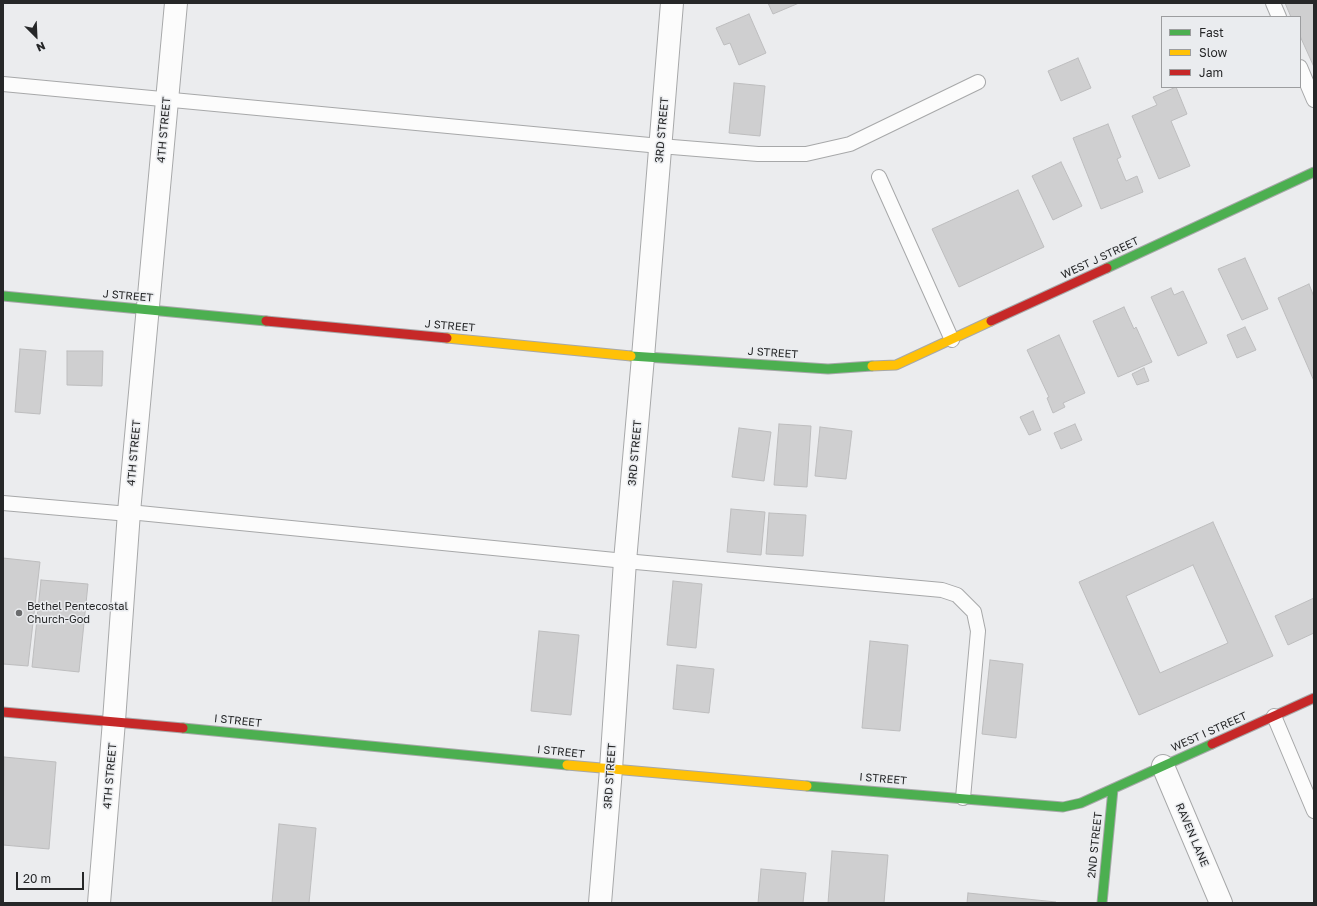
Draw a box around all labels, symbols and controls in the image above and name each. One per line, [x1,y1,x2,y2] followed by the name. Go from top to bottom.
[16,16,56,56] north arrow
[1161,16,1301,88] legend
[1199,25,1224,40] text: Fast
[35,40,48,55] text: N
[1199,45,1227,60] text: Slow
[1199,65,1223,80] text: Jam
[155,96,173,164] street label: 4TH STREET
[653,97,671,163] street label: 3RD STREET
[1059,234,1141,282] street label: WEST J STREET
[102,287,154,305] street label: J STREET
[424,317,476,335] street label: J STREET
[747,345,799,361] street label: J STREET
[125,419,143,487] street label: 4TH STREET
[626,420,644,486] street label: 3RD STREET
[27,600,128,626] place label: Bethel Pentecostal Church-God
[14,608,24,618] marker: Bethel Pentecostal Church-God
[1169,709,1249,755] street label: WEST I STREET
[214,712,262,730] street label: I STREET
[101,742,119,810] street label: 4TH STREET
[537,743,585,761] street label: I STREET
[601,743,619,809] street label: 3RD STREET
[859,770,907,788] street label: I STREET
[1173,801,1211,869] street label: RAVEN LANE
[1085,811,1105,879] street label: 2ND STREET
[18,864,86,890] scale bar
[23,871,51,886] text: 20 m

